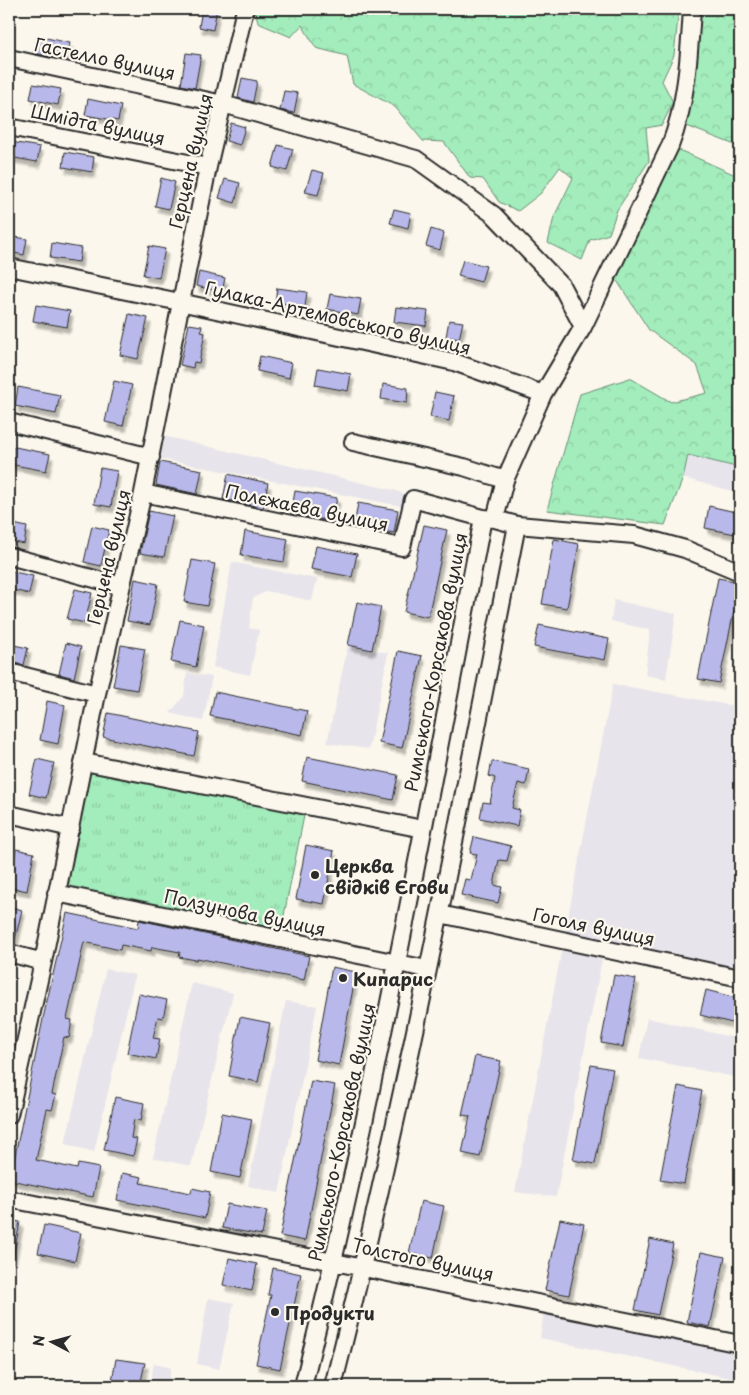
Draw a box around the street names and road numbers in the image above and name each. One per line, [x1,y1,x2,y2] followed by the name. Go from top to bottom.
[32,30,178,86] street label: Гастелло вулиця
[161,91,219,231] street label: Герцена вулиця
[28,97,168,151] street label: Шмідта вулиця
[202,273,474,361] street label: Гулака-Артемовського вулиця
[223,477,391,537] street label: Полєжаєва вулиця
[79,487,137,627] street label: Герцена вулиця
[397,530,473,794] street label: Римського-Корсакова вулиця
[162,882,328,942] street label: Ползунова вулиця
[531,900,657,952] street label: Гоголя вулиця
[300,1000,382,1264] street label: Римського-Корсакова вулиця
[350,1231,496,1287] street label: Толстого вулиця

